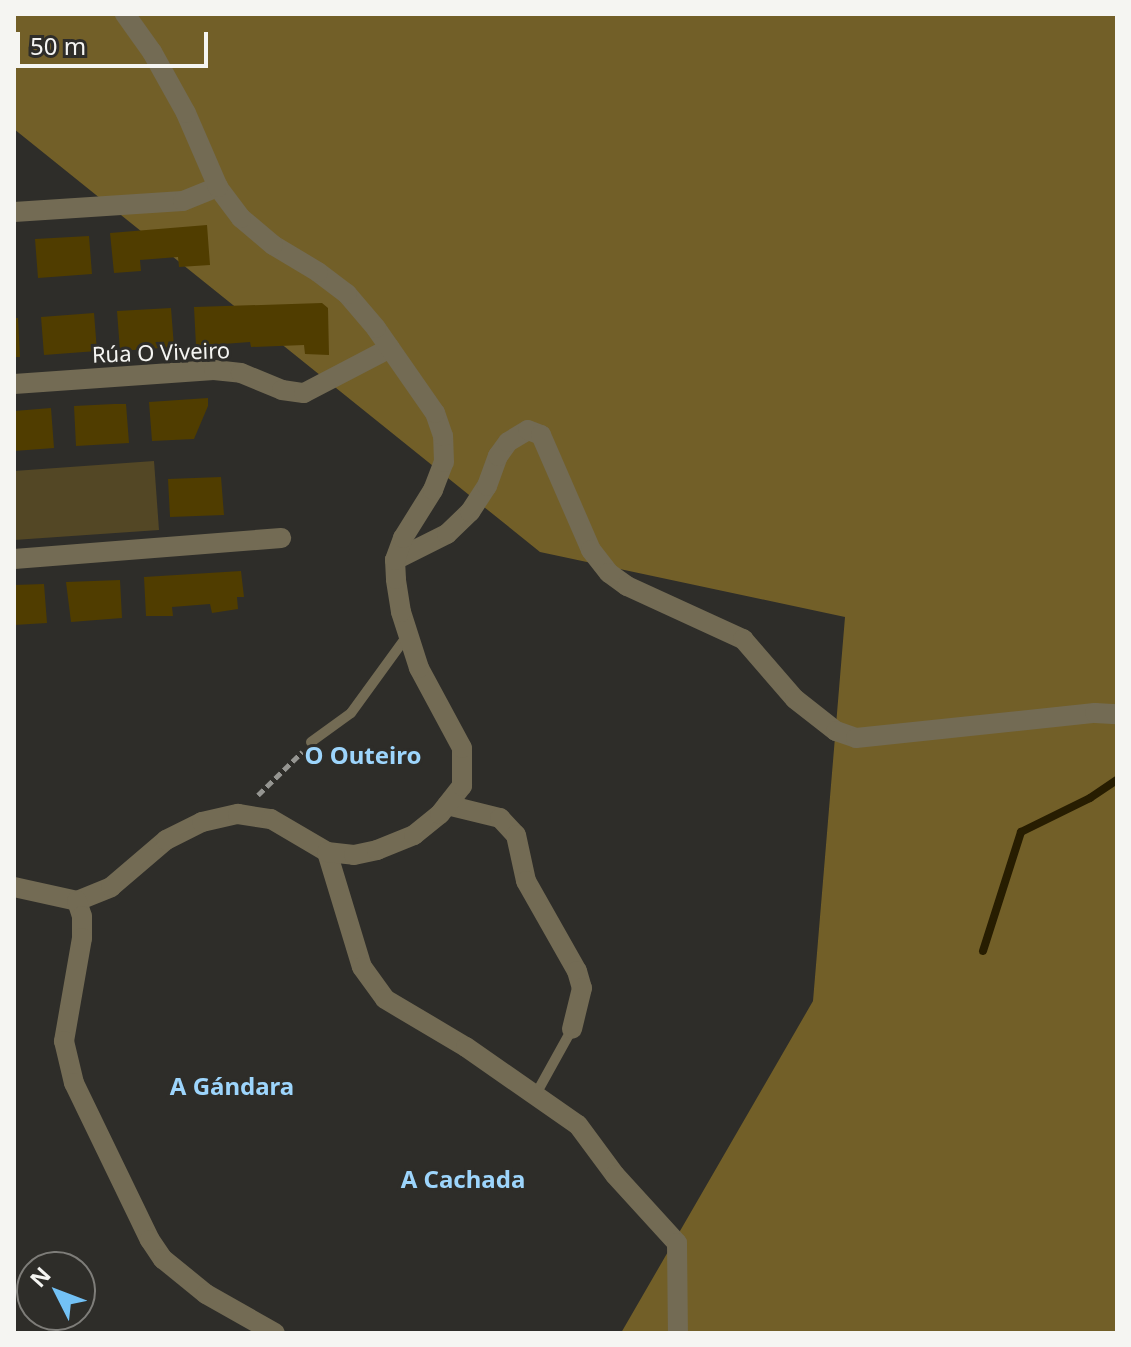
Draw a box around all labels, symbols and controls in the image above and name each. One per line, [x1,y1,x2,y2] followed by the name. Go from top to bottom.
[20,16,212,66] scale bar
[30,29,86,62] text: 50 m
[91,336,231,368] street label: Rúa O Viveiro
[305,741,421,769] district label: O Outeiro
[170,1072,294,1100] district label: A Gándara
[401,1165,525,1193] district label: A Cachada
[16,1251,96,1331] north arrow
[23,1260,57,1293] text: N

